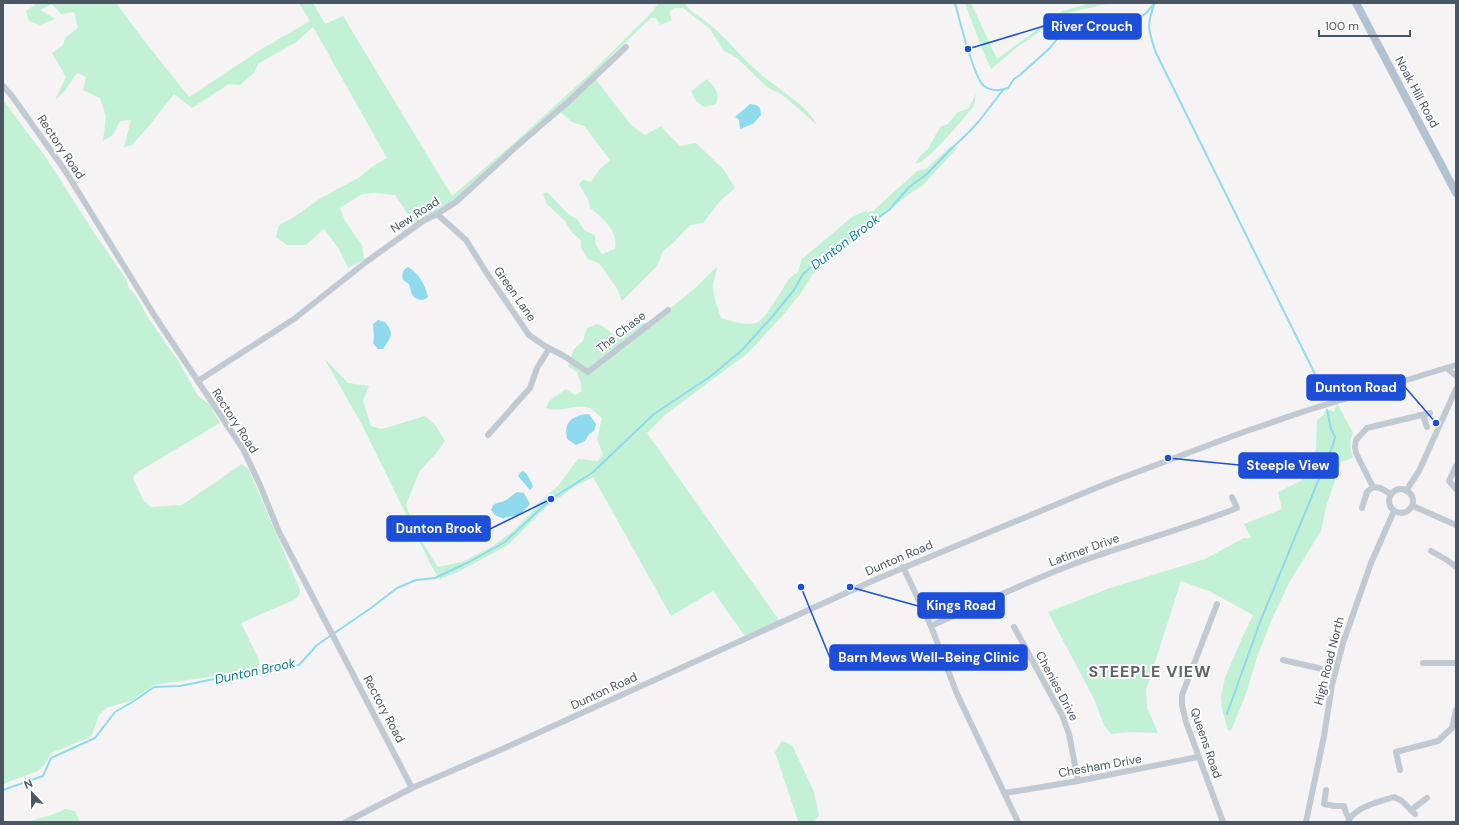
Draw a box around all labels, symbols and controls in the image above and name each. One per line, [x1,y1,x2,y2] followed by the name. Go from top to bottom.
[1319,12,1410,38] scale bar
[1044,14,1141,39] callout: River Crouch
[1051,18,1133,35] text: River Crouch
[1325,18,1359,34] text: 100 m
[1391,53,1443,131] street label: Noak Hill Road
[34,112,88,182] street label: Rectory Road
[388,193,442,237] street label: New Road
[807,210,883,274] water label: Dunton Brook
[490,263,540,325] street label: Green Lane
[593,308,649,356] street label: The Chase
[1307,375,1405,400] callout: Dunton Road
[1315,379,1397,396] text: Dunton Road
[208,386,262,456] street label: Rectory Road
[1239,453,1338,478] callout: Steeple View
[1247,457,1330,474] text: Steeple View
[387,516,490,541] callout: Dunton Brook
[396,520,483,537] text: Dunton Brook
[1047,530,1122,570] street label: Latimer Drive
[863,537,935,579] street label: Dunton Road
[918,593,1004,618] callout: Kings Road
[926,597,996,614] text: Kings Road
[1310,615,1348,707] street label: High Road North
[830,645,1027,670] callout: Barn Mews Well-Being Clinic
[1032,648,1082,724] street label: Chenies Drive
[838,649,1020,666] text: Barn Mews Well-Being Clinic
[213,654,297,688] water label: Dunton Brook
[1089,661,1211,682] district label: STEEPLE VIEW
[568,669,640,713] street label: Dunton Road
[360,672,408,746] street label: Rectory Road
[1186,705,1226,781] street label: Queens Road
[1057,751,1143,781] street label: Chesham Drive
[12,773,52,813] north arrow
[22,776,35,792] text: N

